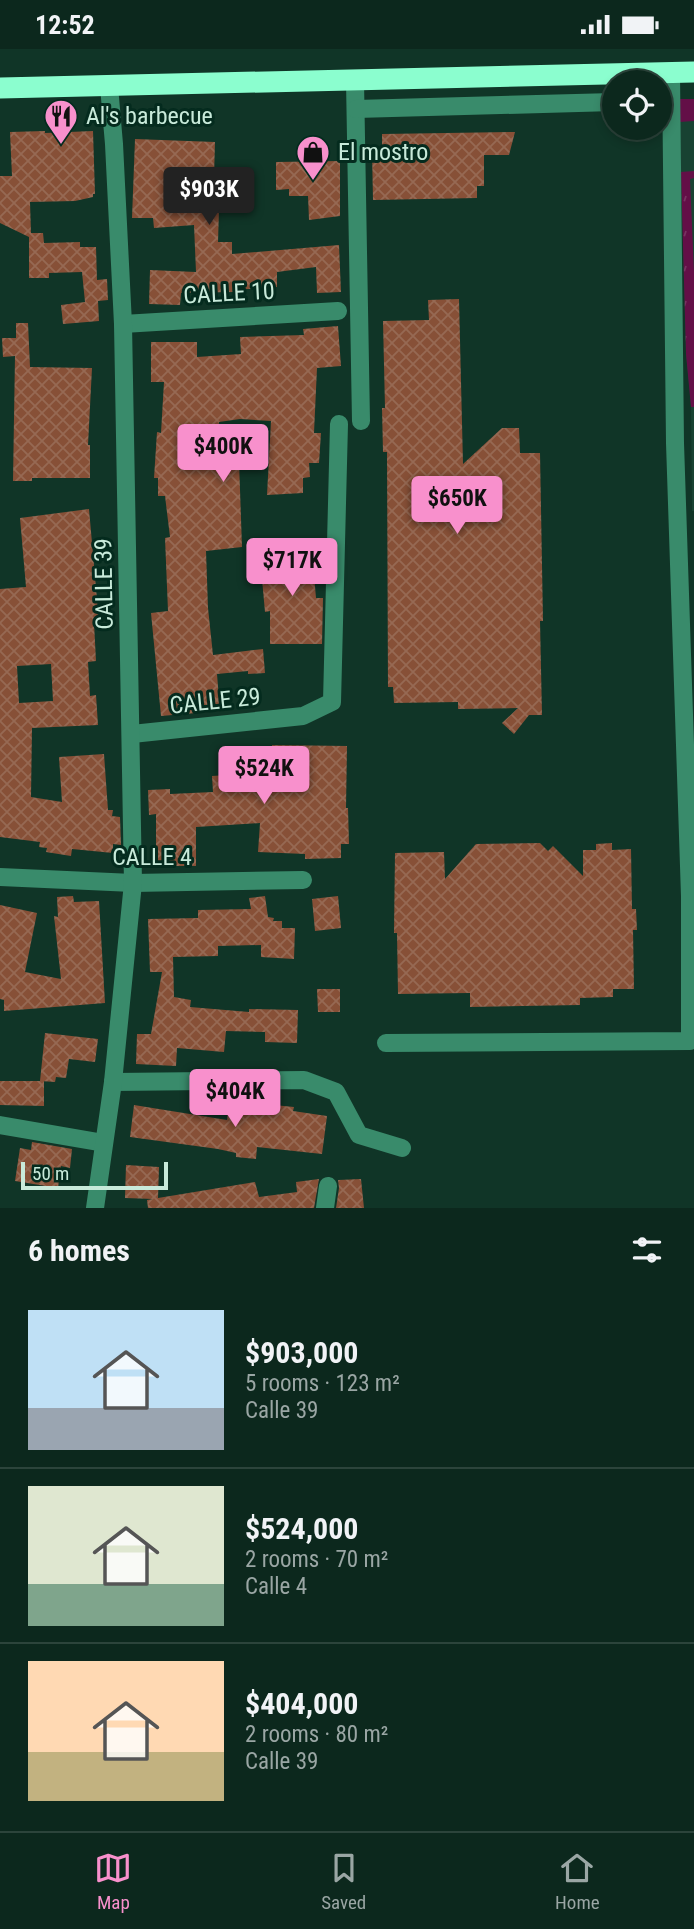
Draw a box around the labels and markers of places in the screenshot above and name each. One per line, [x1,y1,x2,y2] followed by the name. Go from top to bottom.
[42,97,80,146] restaurant icon: Al's barbecue
[86,102,213,130] place label: Al's barbecue
[294,133,332,182] shop icon: El mostro
[338,138,428,166] place label: El mostro
[160,167,258,227] pin: $903K
[174,425,272,484] pin: $400K
[408,477,506,536] pin: $650K
[243,539,341,598] pin: $717K
[215,747,313,806] pin: $524K
[186,1069,284,1129] pin: $404K

